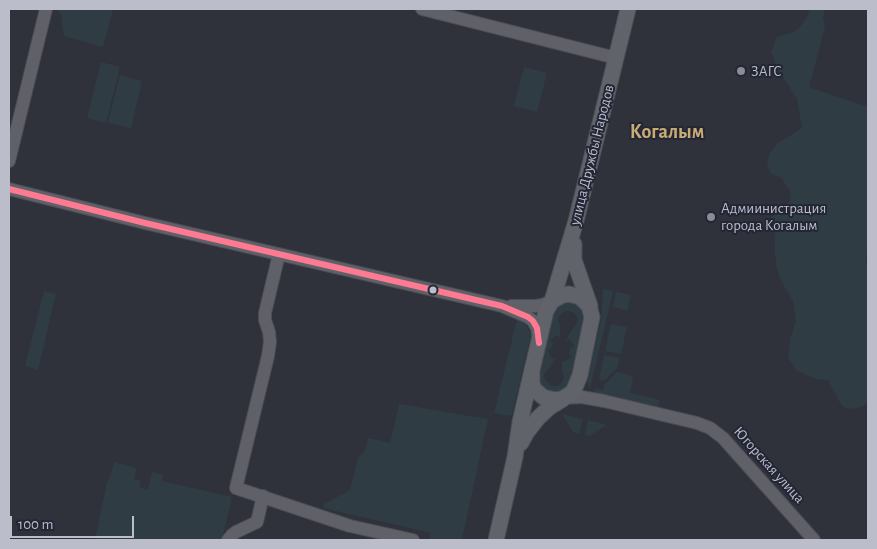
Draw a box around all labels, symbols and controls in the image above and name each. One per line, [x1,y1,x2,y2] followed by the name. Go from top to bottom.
[751,62,782,80] place label: ЗАГС
[735,65,747,77] marker: ЗАГС
[566,83,618,227] street label: улица Дружбы Народов
[630,120,704,144] district label: Когалым
[721,199,826,234] place label: Адмиинистрация города Когалым
[705,211,717,223] marker: Адмиинистрация города Когалым
[428,285,438,295] unlabelled marker
[730,423,808,507] street label: Югорская улица
[12,506,136,538] scale bar
[18,517,53,532] text: 100 m

